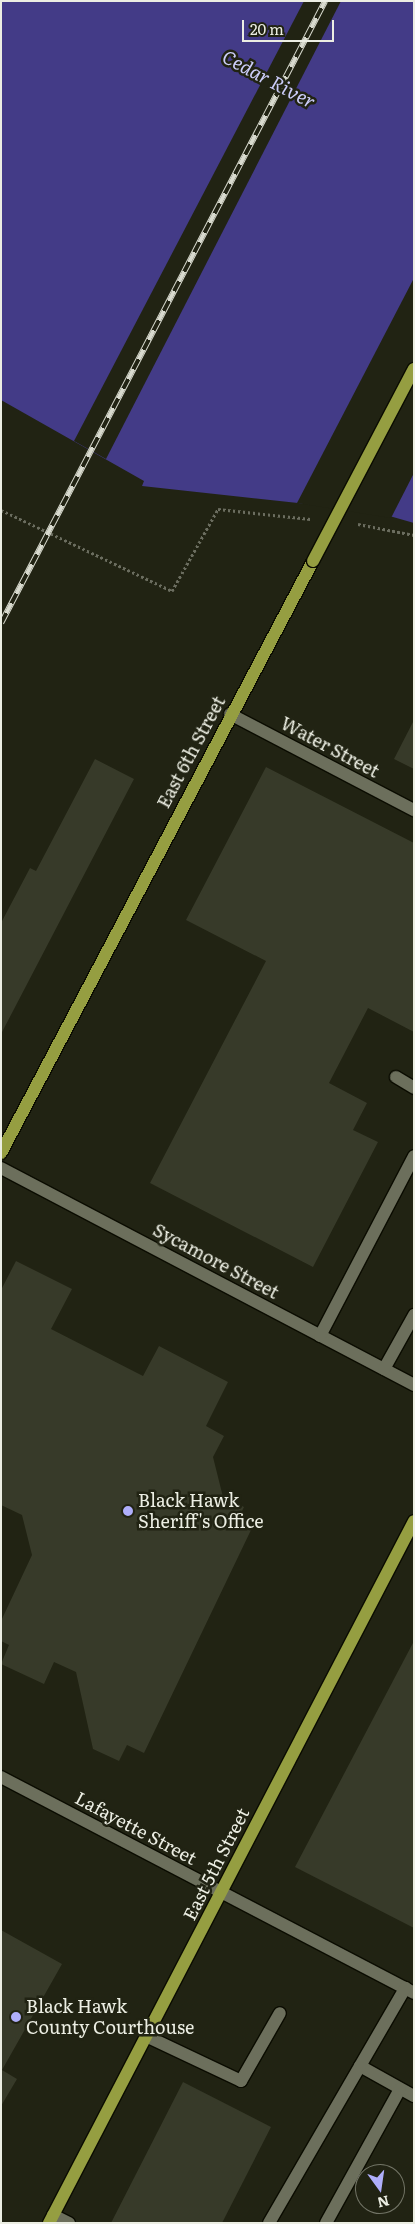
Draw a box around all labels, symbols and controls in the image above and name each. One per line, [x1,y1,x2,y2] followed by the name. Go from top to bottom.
[245,10,338,42] scale bar
[250,17,284,40] text: 20 m
[219,45,319,113] water label: Cedar River
[152,692,230,812] street label: East 6th Street
[277,712,383,782] street label: Water Street
[149,1219,283,1303] street label: Sycamore Street
[138,1490,264,1532] place label: Black Hawk Sheriff's Office
[122,1505,134,1517] marker: Black Hawk Sheriff's Office
[72,1787,200,1869] street label: Lafayette Street
[178,1804,254,1924] street label: East 5th Street
[26,1996,194,2038] place label: Black Hawk County Courthouse
[10,2011,22,2023] marker: Black Hawk County Courthouse
[355,2164,405,2214] north arrow
[375,2191,392,2214] text: N

